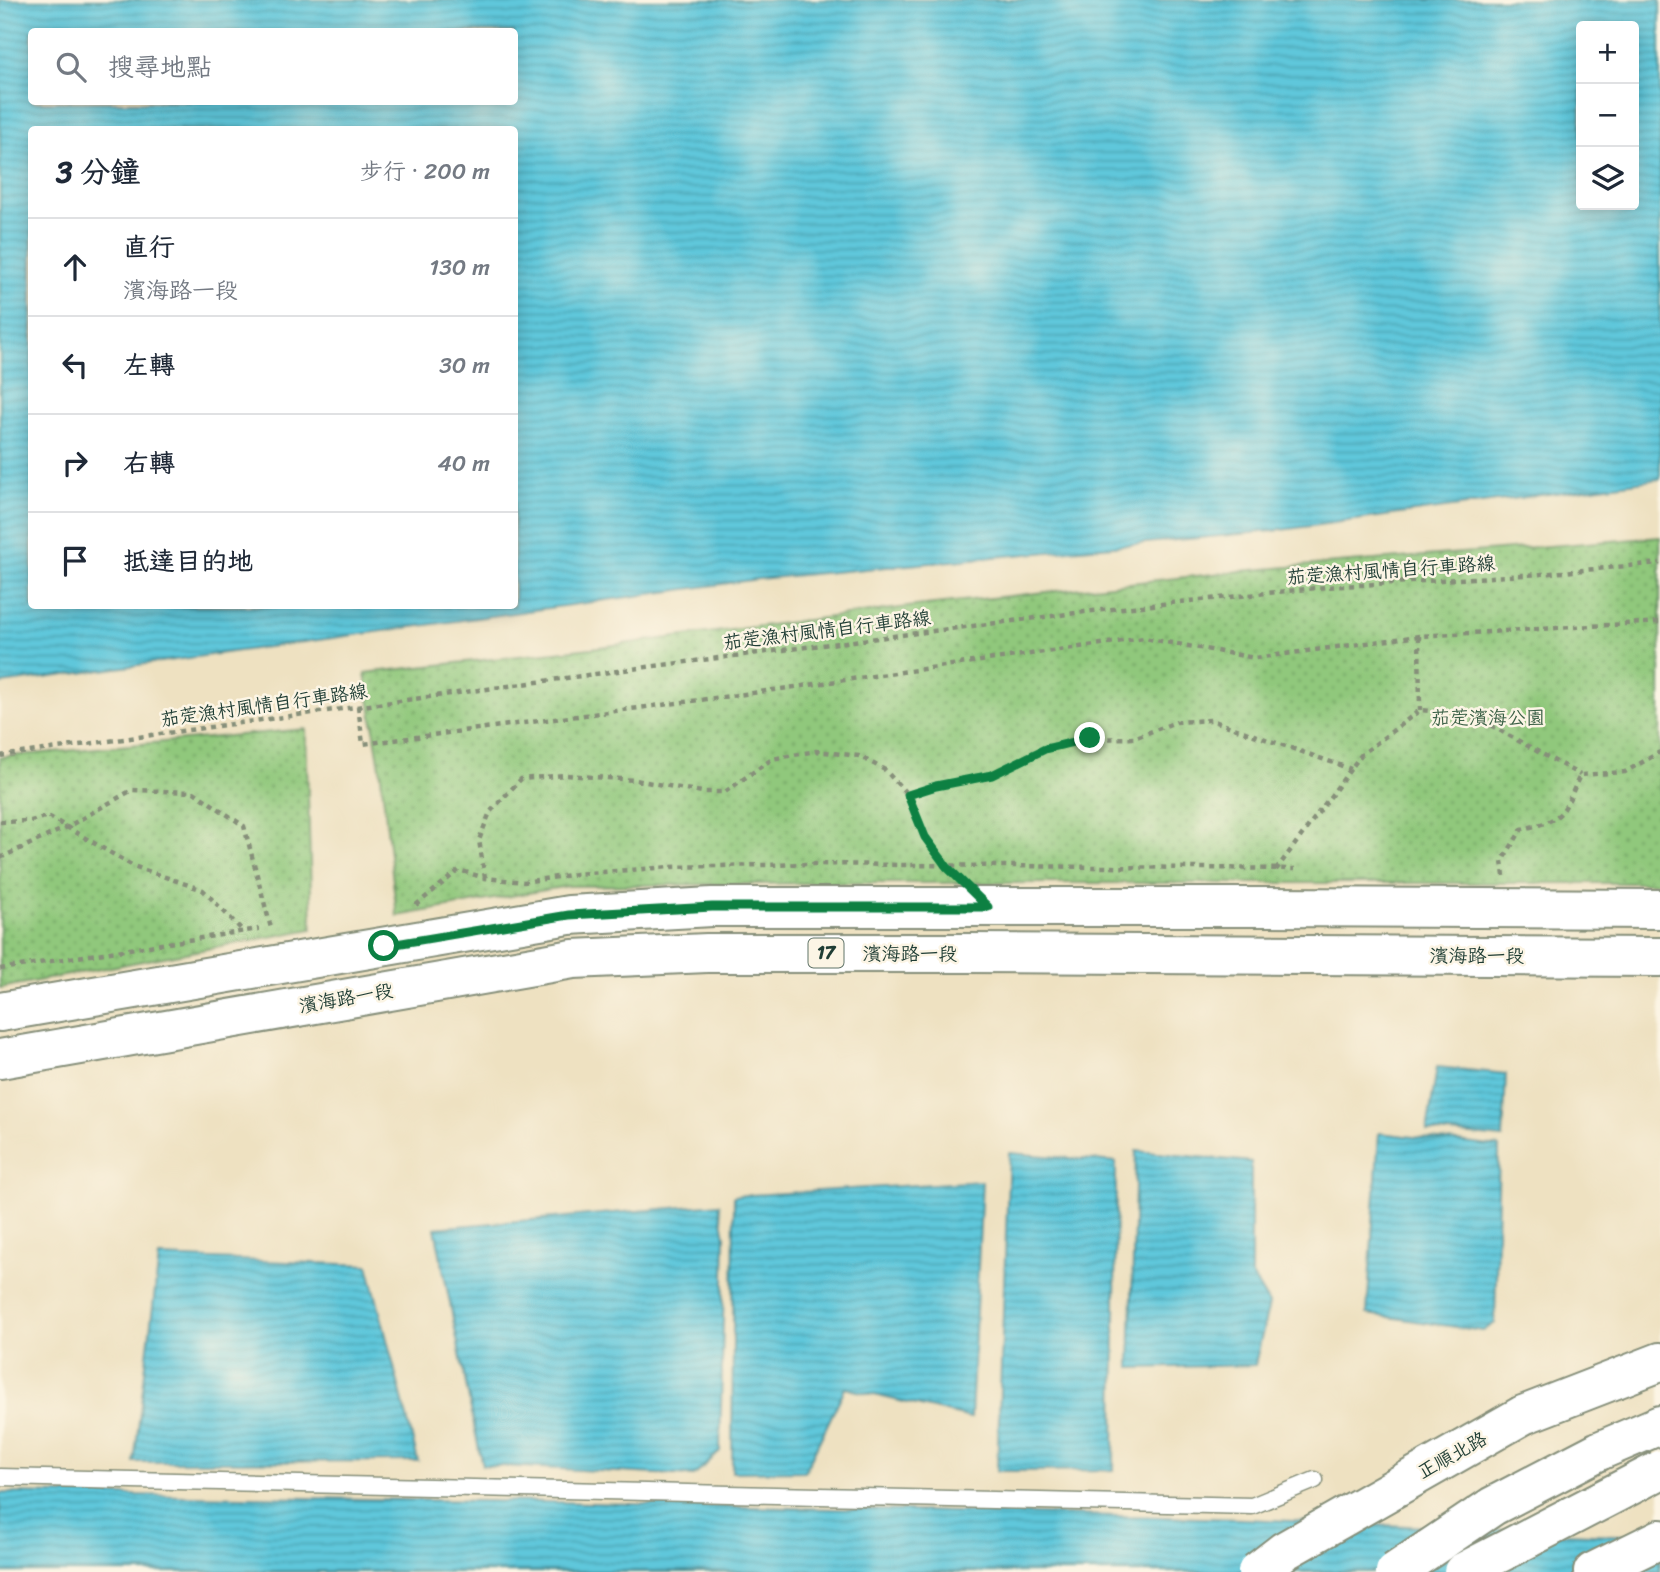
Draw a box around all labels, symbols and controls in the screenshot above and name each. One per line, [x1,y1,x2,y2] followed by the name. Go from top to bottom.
[1576,21,1639,210] map controls
[1576,21,1639,84] button: +
[28,28,518,105] search box
[108,44,212,90] text: 搜尋地點
[52,48,90,86] icon: search
[1576,84,1639,147] button: −
[56,145,140,199] text: 3 分鐘
[1576,147,1639,210] button: layers
[360,151,490,192] text: 步行 · 200 m
[123,224,175,270] text: 直行
[429,247,490,288] text: 130 m
[56,248,94,286] icon: ahead
[123,270,238,311] text: 濱海路一段
[123,342,175,388] text: 左轉
[439,345,490,386] text: 30 m
[56,346,94,384] icon: left
[123,440,175,486] text: 右轉
[437,443,490,484] text: 40 m
[56,444,94,482] icon: right
[123,538,253,584] text: 抵達目的地
[56,542,94,580] icon: arrive
[1286,546,1496,594] street label: 茄萣漁村風情自行車路線
[721,601,933,659] street label: 茄萣漁村風情自行車路線
[158,674,370,736] street label: 茄萣漁村風情自行車路線
[1431,701,1545,734] park label: 茄萣濱海公園
[1074,722,1105,753] route end
[368,930,399,961] route start
[862,937,958,970] street label: 濱海路一段
[808,938,844,968] road number: 17
[1429,939,1525,972] street label: 濱海路一段
[296,974,396,1022] street label: 濱海路一段
[1411,1422,1493,1488] street label: 正順北路

